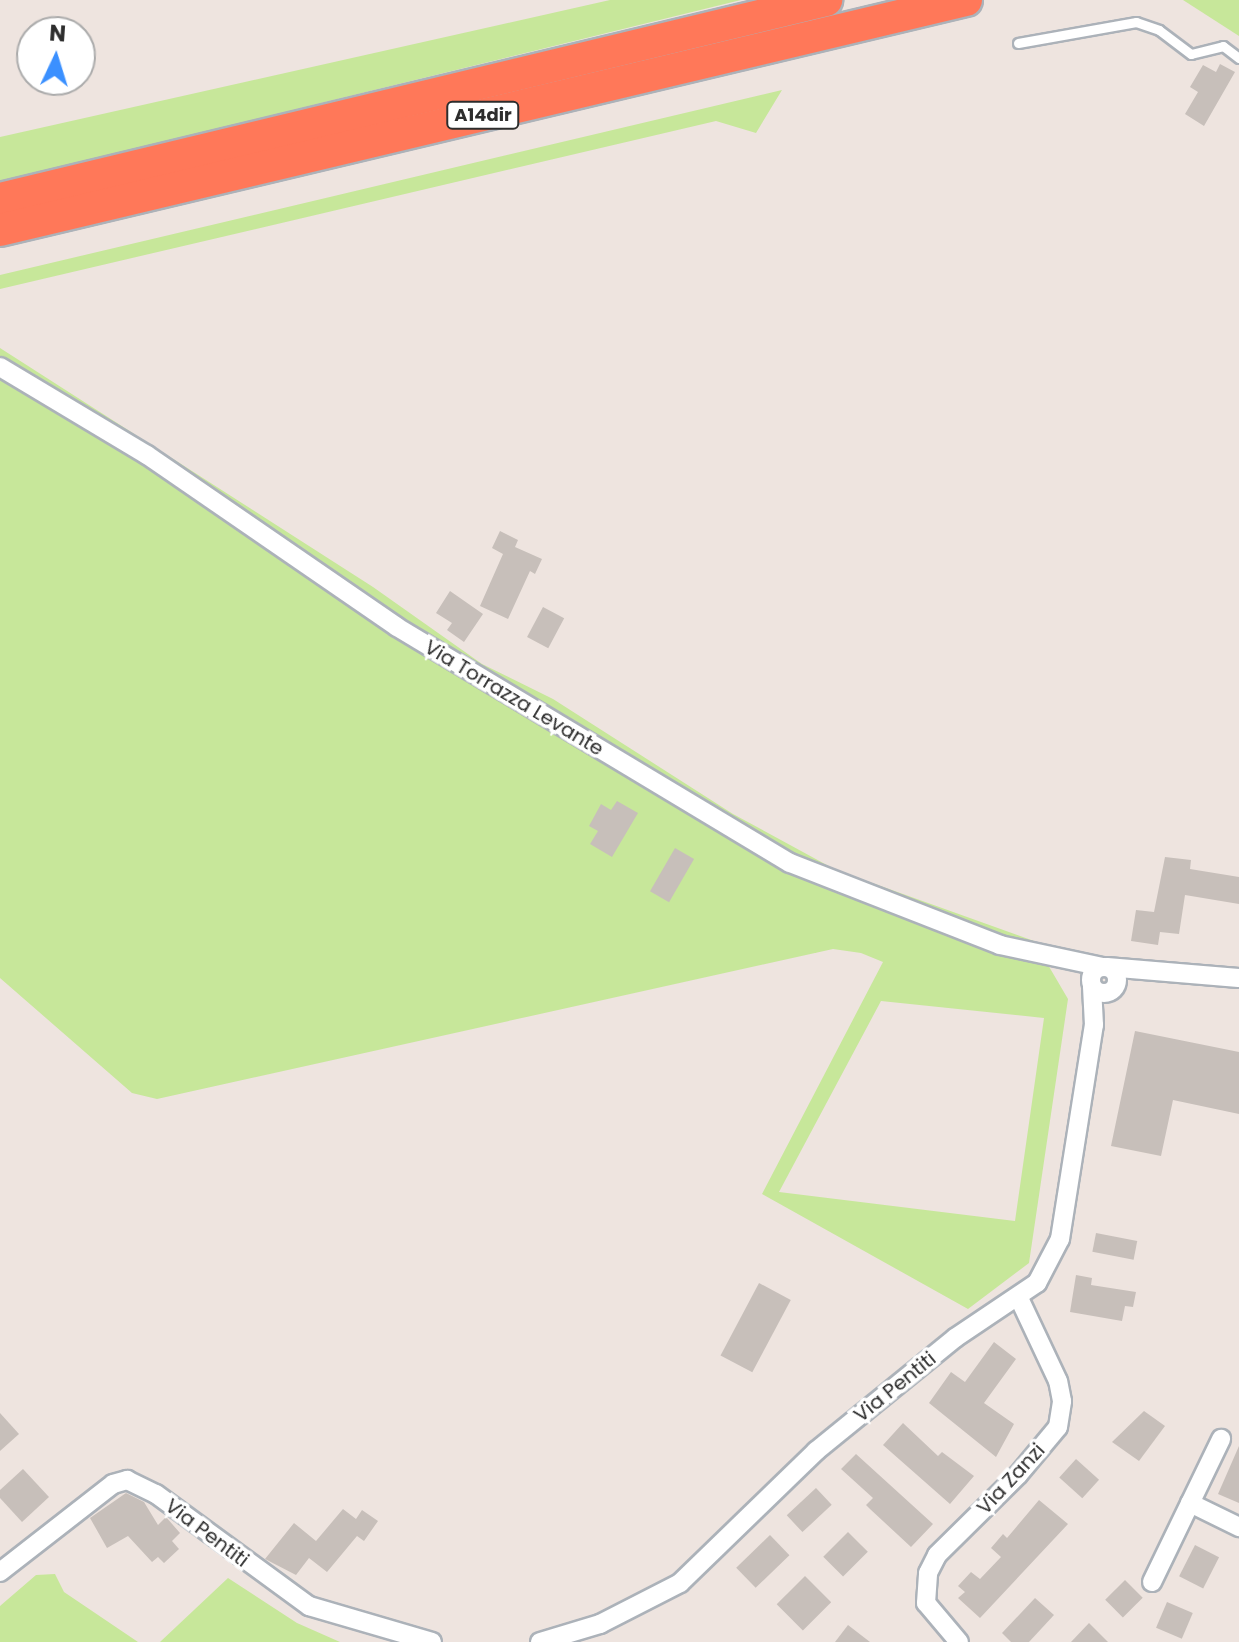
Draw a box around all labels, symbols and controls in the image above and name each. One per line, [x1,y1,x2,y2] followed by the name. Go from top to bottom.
[16,16,96,96] north arrow
[48,18,67,50] text: N
[445,101,521,129] road number: A14dir
[420,635,608,761] street label: Via Torrazza Levante
[849,1347,941,1427] street label: Via Pentiti
[972,1438,1050,1520] street label: Via Zanzi
[160,1494,254,1572] street label: Via Pentiti

